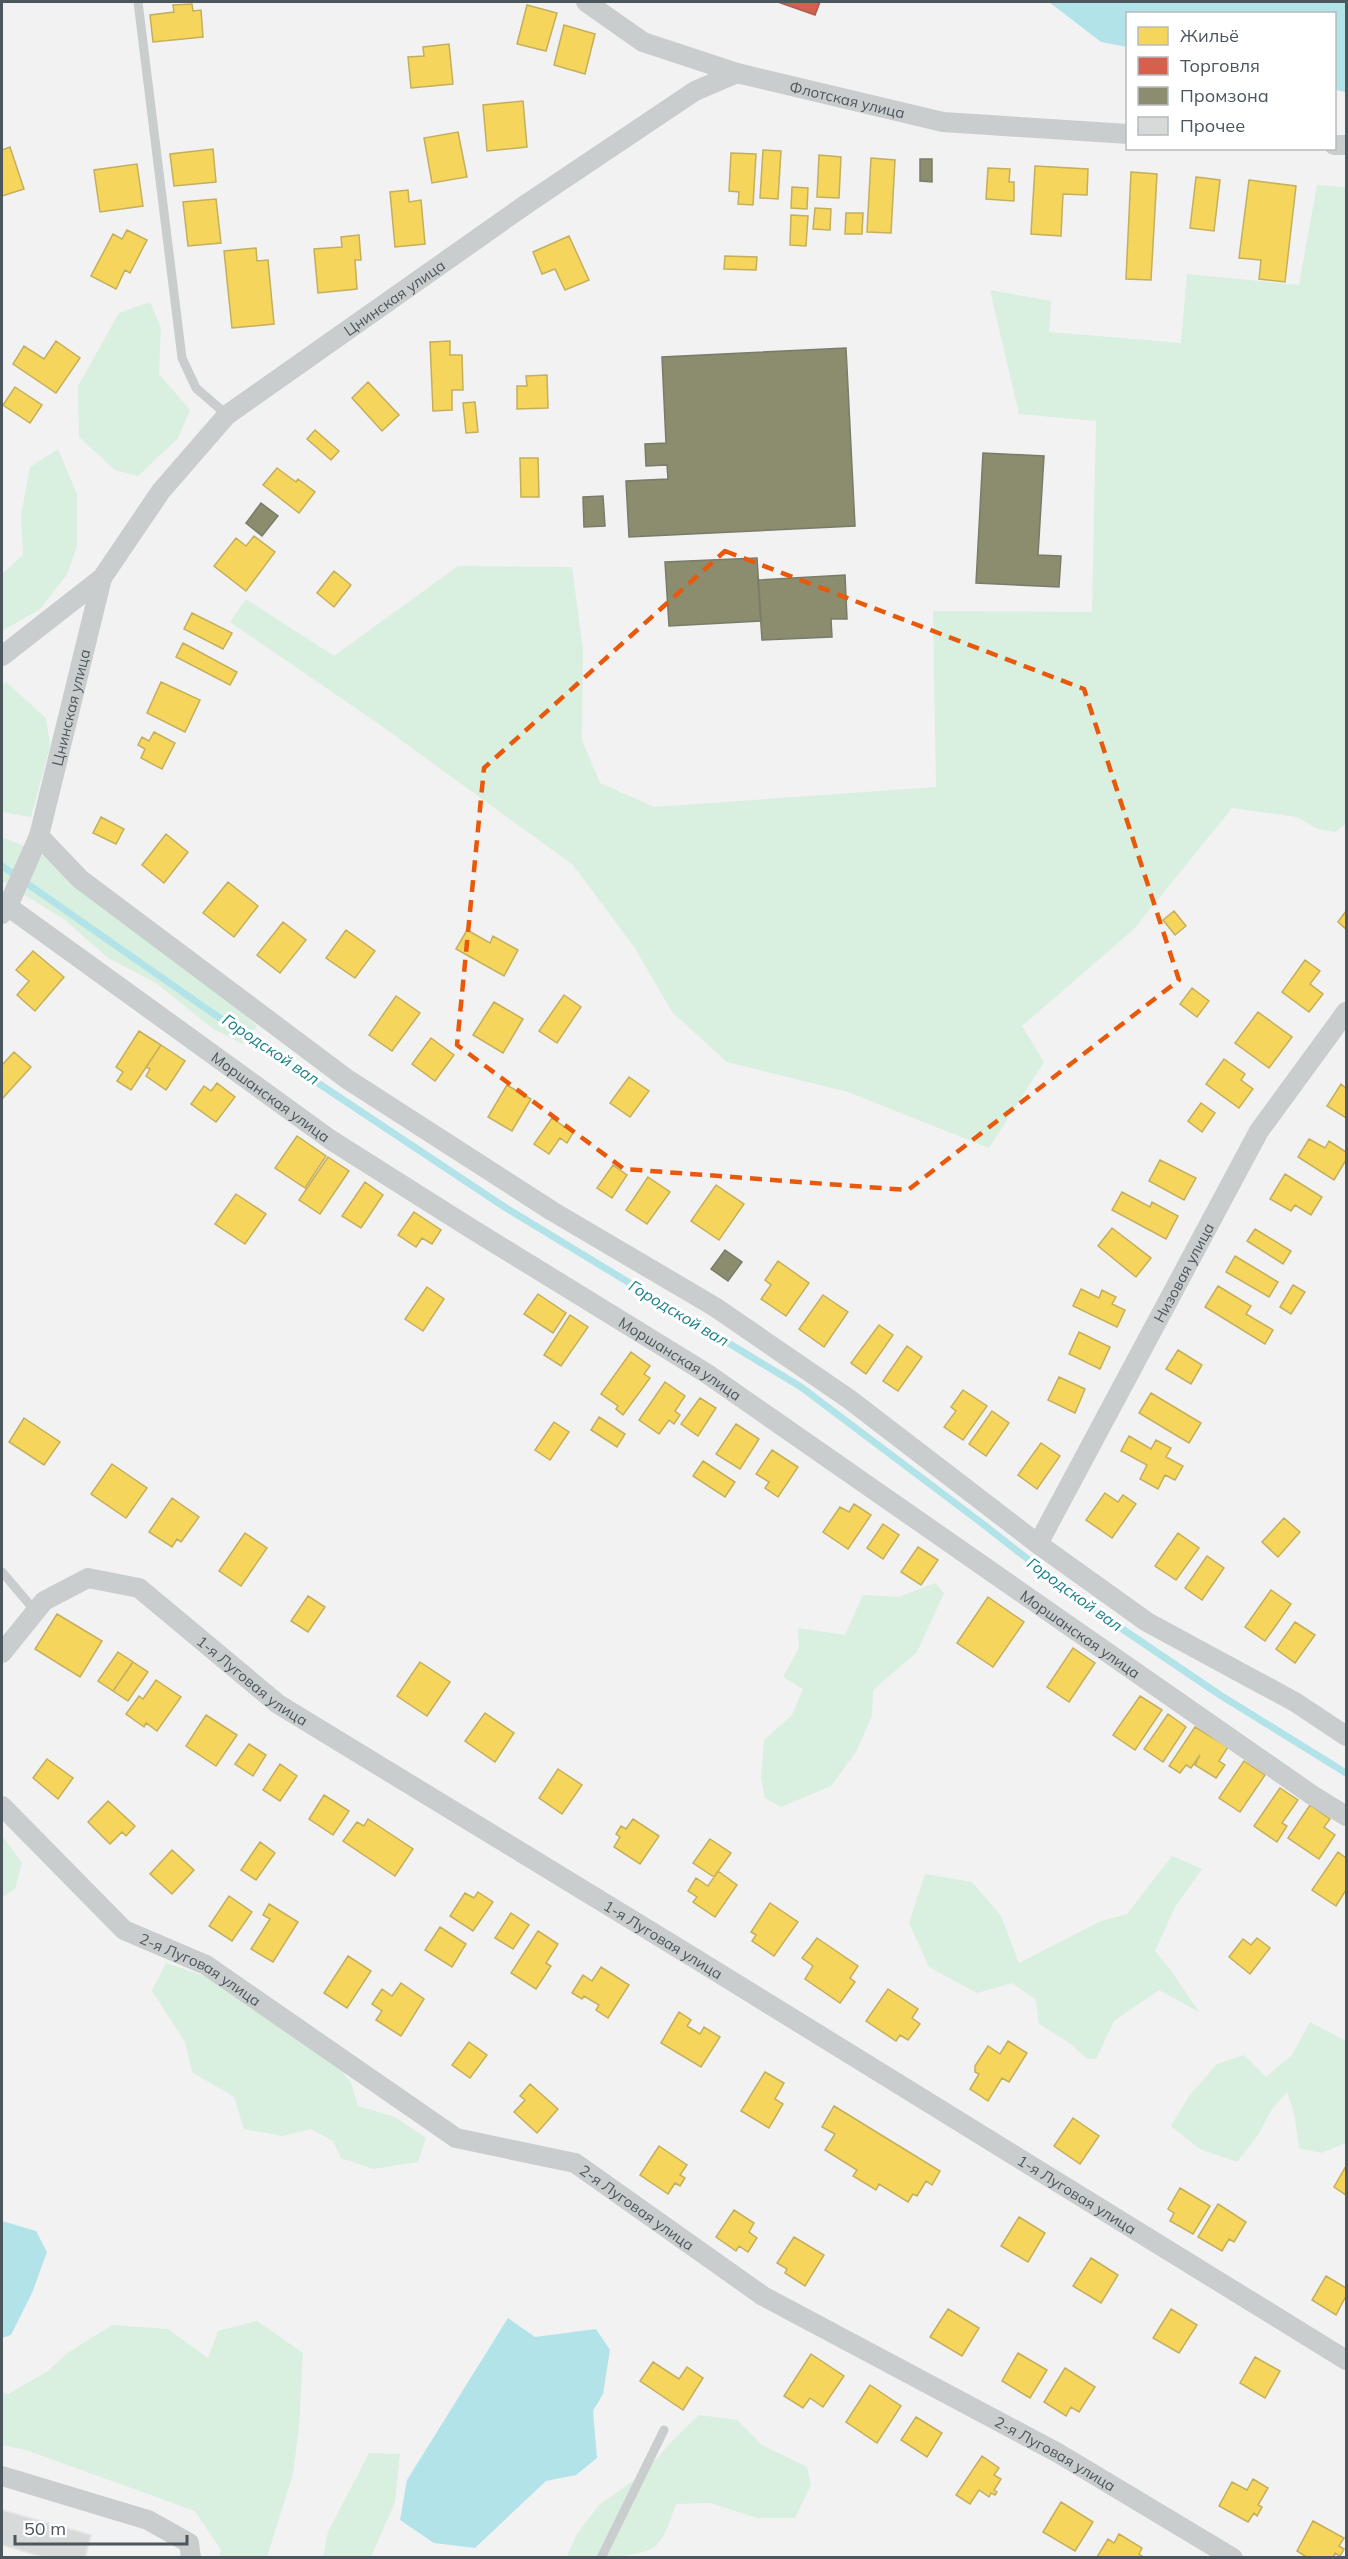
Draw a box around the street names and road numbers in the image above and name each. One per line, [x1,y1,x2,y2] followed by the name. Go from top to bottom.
[788,76,907,122] street label: Флотская улица
[340,255,449,340] street label: Цнинская улица
[47,647,94,768] street label: Цнинская улица
[208,1047,334,1146] street label: Моршанская улица
[1149,1219,1218,1326] street label: Низовая улица
[615,1312,745,1404] street label: Моршанская улица
[1017,1586,1144,1682] street label: Моршанская улица
[193,1631,312,1730] street label: 1-я Луговая улица
[600,1896,726,1983] street label: 1-я Луговая улица
[137,1928,265,2010] street label: 2-я Луговая улица
[1014,2150,1140,2238] street label: 1-я Луговая улица
[576,2160,698,2254] street label: 2-я Луговая улица
[992,2412,1119,2495] street label: 2-я Луговая улица

